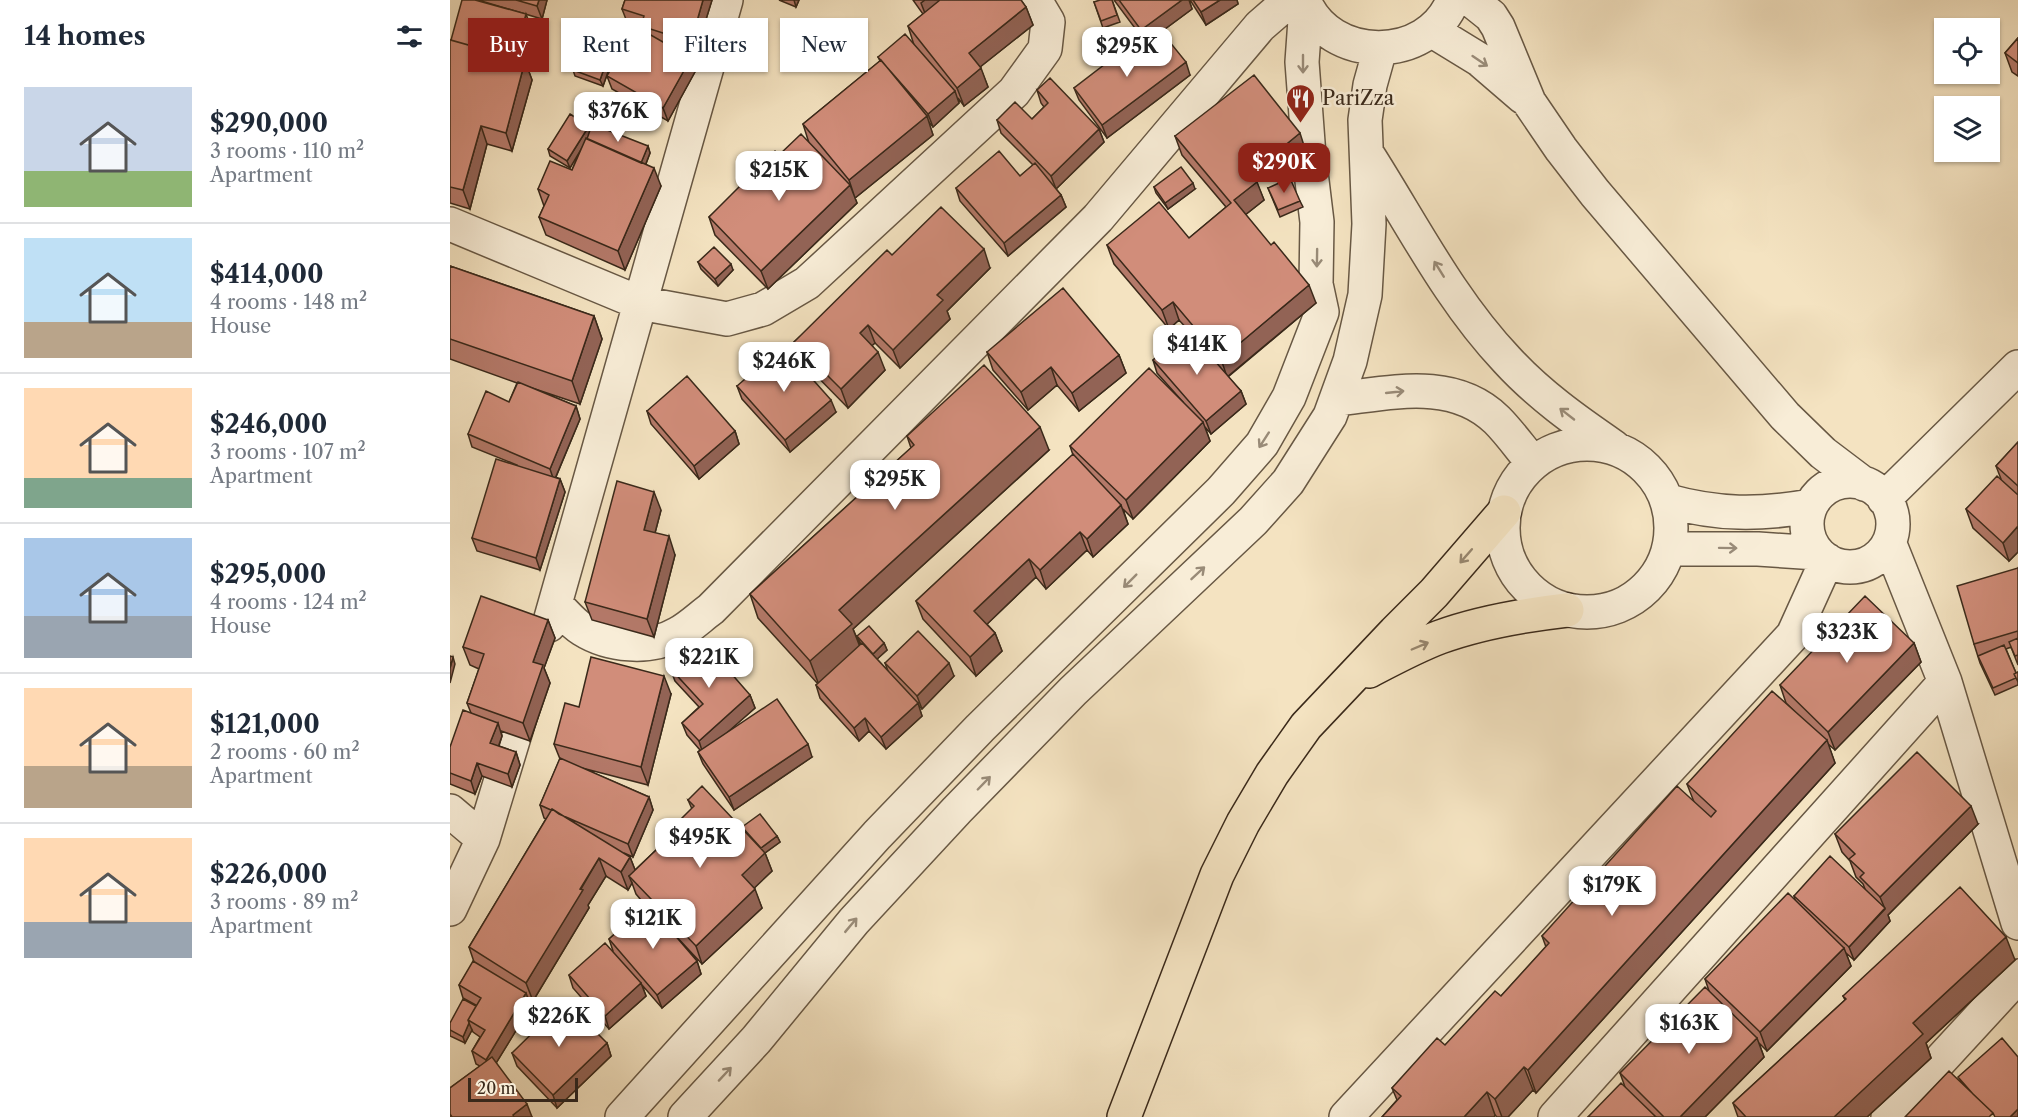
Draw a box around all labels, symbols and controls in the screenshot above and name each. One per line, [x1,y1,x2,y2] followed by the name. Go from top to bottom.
[468,18,549,72] chip: Buy
[561,18,651,72] chip: Rent
[663,18,768,72] chip: Filters
[780,18,868,72] chip: New
[1934,18,2000,162] map controls
[1934,18,2000,84] button: locate
[24,20,146,52] text: 14 homes
[393,20,426,53] icon: filters
[1085,27,1169,78] pin: $295K
[1096,34,1158,58] text: $295K
[1297,54,1309,74] one-way arrow
[1472,54,1489,67] one-way arrow
[1285,82,1317,124] restaurant icon: PariZza
[1322,86,1395,110] place label: PariZza
[576,92,660,143] pin: $376K
[1934,96,2000,162] button: layers
[588,99,648,123] text: $376K
[210,107,328,139] text: $290,000
[72,111,144,183] icon: home
[210,139,364,163] text: 3 rooms · 110 m²
[1242,143,1326,194] pin: $290K
[1252,150,1316,174] text: $290K
[737,151,821,202] pin: $215K
[750,158,809,182] text: $215K
[210,163,313,187] text: Apartment
[1311,248,1323,268] one-way arrow
[210,258,324,290] text: $414,000
[1433,261,1445,278] one-way arrow
[72,262,144,334] icon: home
[210,290,367,314] text: 4 rooms · 148 m²
[210,314,271,338] text: House
[1155,325,1239,376] pin: $414K
[1167,332,1227,356] text: $414K
[742,342,826,393] pin: $246K
[753,349,815,373] text: $246K
[1385,387,1404,398] one-way arrow
[210,408,327,440] text: $246,000
[1560,408,1576,421] one-way arrow
[72,412,144,484] icon: home
[1258,431,1270,447] one-way arrow
[210,440,366,464] text: 3 rooms · 107 m²
[853,460,937,511] pin: $295K
[210,464,313,488] text: Apartment
[864,467,926,491] text: $295K
[1717,542,1737,554] one-way arrow
[1459,549,1473,564] one-way arrow
[210,558,326,590] text: $295,000
[72,562,144,634] icon: home
[1191,566,1206,580] one-way arrow
[1122,573,1137,588] one-way arrow
[210,590,367,614] text: 4 rooms · 124 m²
[1805,613,1889,664] pin: $323K
[210,614,271,638] text: House
[1816,620,1878,644] text: $323K
[667,638,751,689] pin: $221K
[1410,640,1428,651] one-way arrow
[679,645,739,669] text: $221K
[210,708,320,740] text: $121,000
[72,712,144,784] icon: home
[210,740,360,764] text: 2 rooms · 60 m²
[210,764,313,788] text: Apartment
[976,775,991,790] one-way arrow
[658,818,742,869] pin: $495K
[669,825,731,849] text: $495K
[210,858,327,890] text: $226,000
[72,862,144,934] icon: home
[1570,866,1654,917] pin: $179K
[1583,873,1641,897] text: $179K
[210,890,358,914] text: 3 rooms · 89 m²
[611,899,695,950] pin: $121K
[625,906,681,930] text: $121K
[210,914,313,938] text: Apartment
[844,917,857,933] one-way arrow
[517,997,601,1048] pin: $226K
[528,1004,590,1028] text: $226K
[1647,1004,1731,1055] pin: $163K
[1659,1011,1719,1035] text: $163K
[718,1067,732,1082] one-way arrow
[468,1075,578,1102] scale bar
[477,1078,516,1098] text: 20 m

